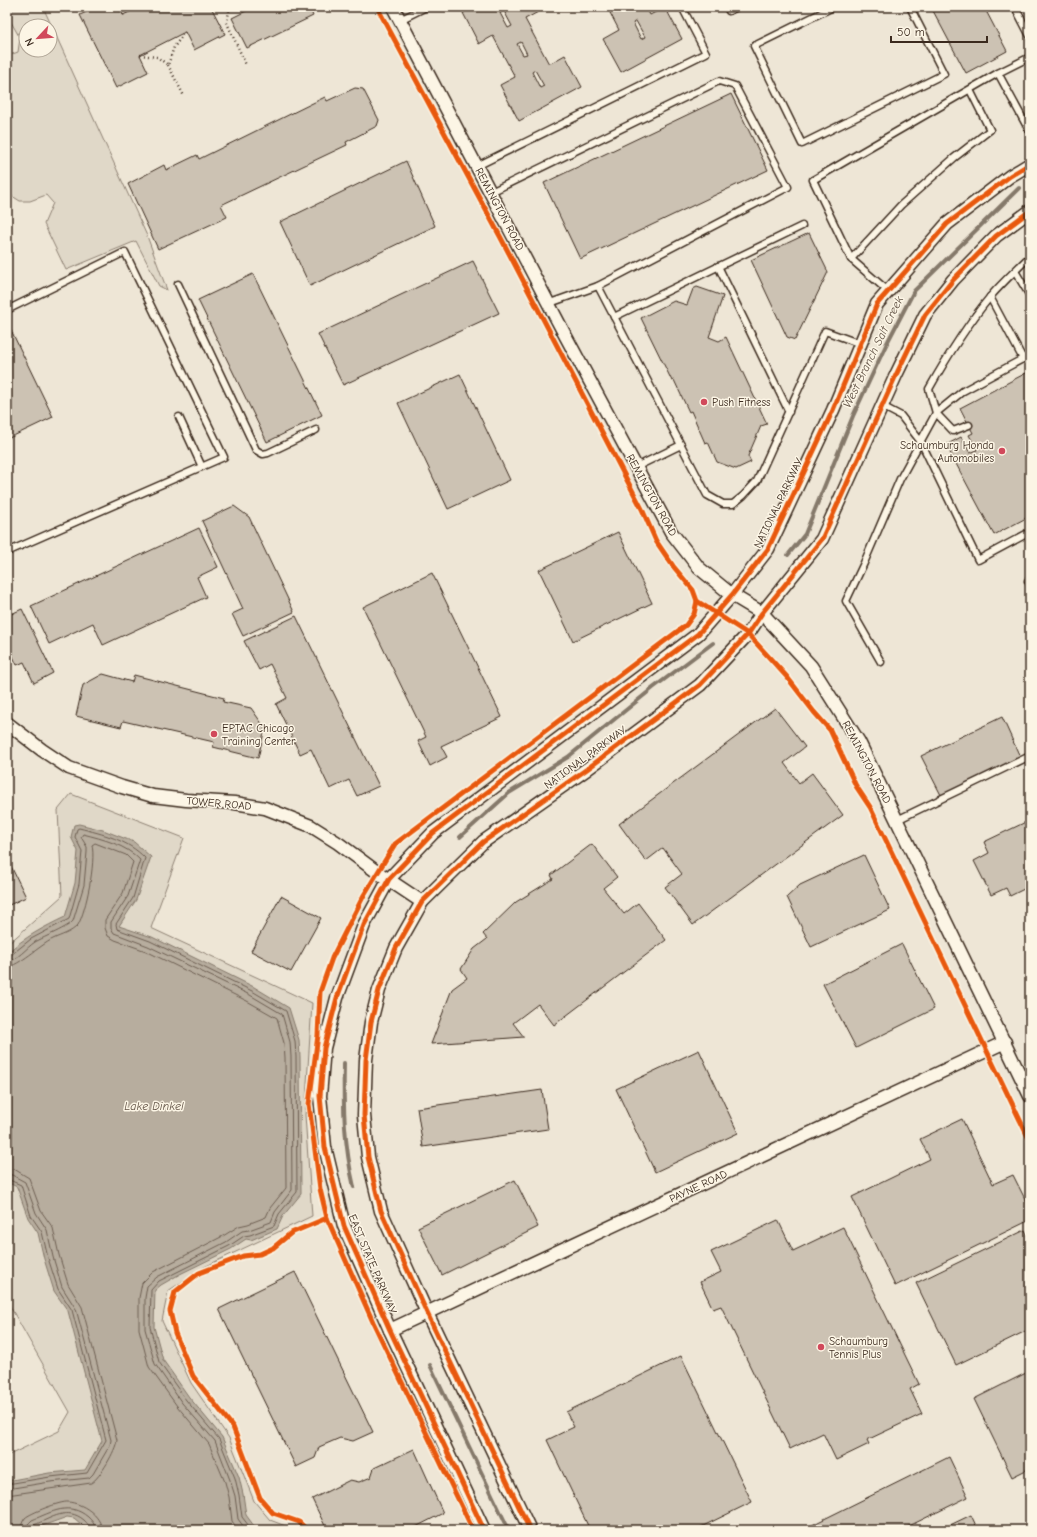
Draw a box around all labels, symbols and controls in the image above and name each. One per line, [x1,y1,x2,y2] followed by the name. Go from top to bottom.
[18,18,58,58] north arrow
[891,18,987,44] scale bar
[897,25,925,39] text: 50 m
[22,36,37,48] text: N
[472,166,527,253] street label: REMINGTON ROAD
[840,294,906,410] water label: West Branch Salt Creek
[712,396,771,409] place label: Push Fitness
[699,397,709,407] marker: Push Fitness
[900,439,994,465] place label: Schaumburg Honda Automobiles
[997,446,1007,456] marker: Schaumburg Honda Automobiles
[624,452,680,539] street label: REMINGTON ROAD
[751,456,806,550] street label: NATIONAL PARKWAY
[839,719,894,806] street label: REMINGTON ROAD
[222,722,296,748] place label: EPTAC Chicago Training Center
[542,723,629,792] street label: NATIONAL PARKWAY
[209,729,219,739] marker: EPTAC Chicago Training Center
[186,794,252,813] street label: TOWER ROAD
[124,1099,184,1113] water label: Lake Dinkel
[667,1167,729,1206] street label: PAYNE ROAD
[346,1212,400,1316] street label: EAST STATE PARKWAY
[829,1335,888,1361] place label: Schaumburg Tennis Plus
[816,1342,826,1352] marker: Schaumburg Tennis Plus

